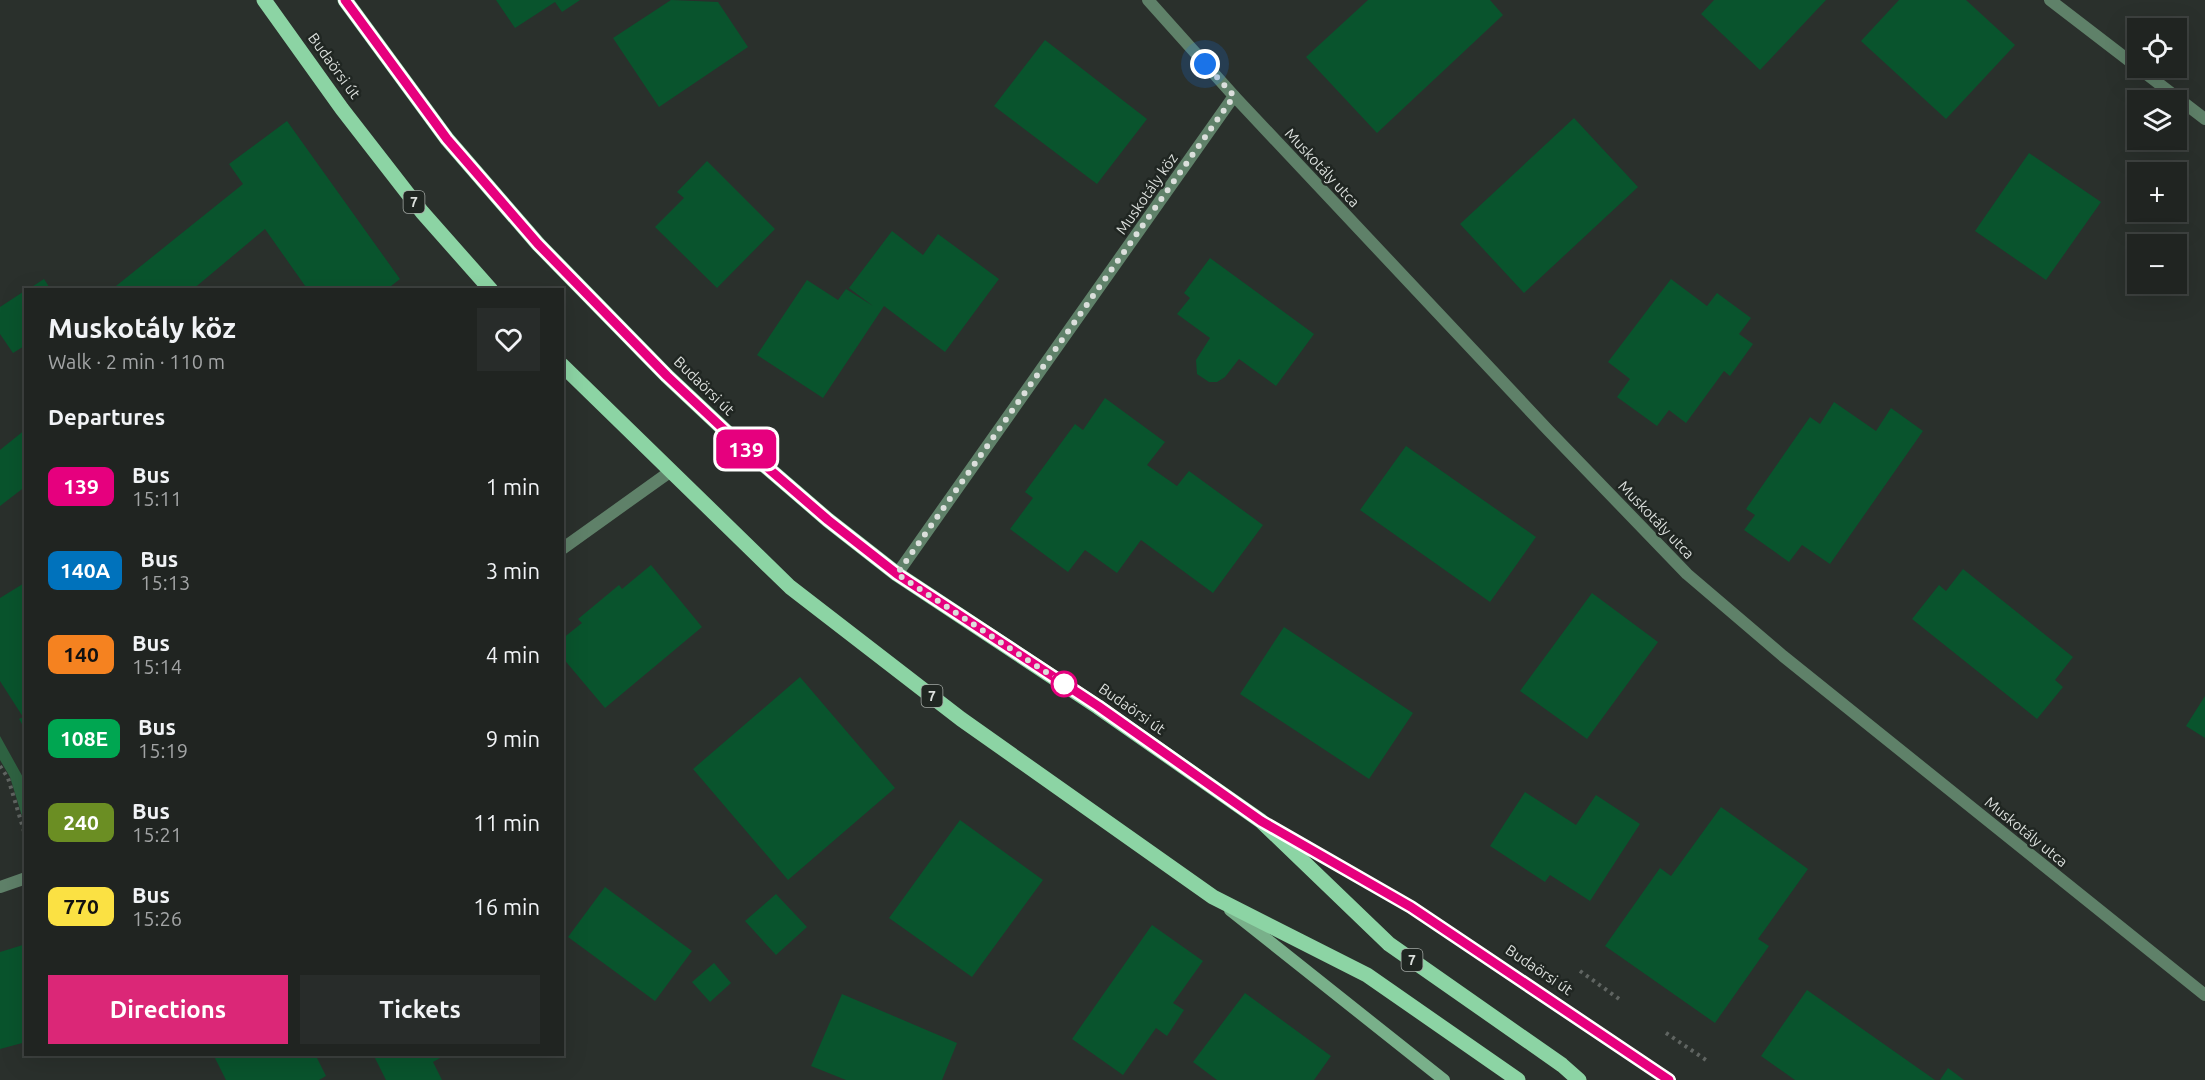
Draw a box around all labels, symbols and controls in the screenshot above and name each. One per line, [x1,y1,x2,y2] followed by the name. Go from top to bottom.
[2127,18,2187,294] map controls
[2127,18,2187,78] button: locate
[305,30,364,102] street label: Budaörsi út
[1190,49,1220,79] your location
[2127,90,2187,150] button: layers
[1282,125,1363,211] street label: Muskotály utca
[1112,150,1181,238] street label: Muskotály köz
[2127,162,2187,222] button: +
[404,191,424,213] road number: 7
[2127,234,2187,294] button: −
[477,308,540,371] button: heart
[48,312,236,343] text: Muskotály köz
[48,350,225,373] text: Walk · 2 min · 110 m
[671,353,738,419] street label: Budaörsi út
[48,404,165,429] text: Departures
[712,430,780,468] line badge: 139
[728,437,764,461] text: 139
[132,462,170,487] text: Bus
[63,474,99,498] text: 139
[486,474,540,499] text: 1 min
[1615,477,1698,562] street label: Muskotály utca
[132,487,182,510] text: 15:11
[140,546,178,571] text: Bus
[60,558,110,582] text: 140A
[486,558,540,583] text: 3 min
[140,571,190,594] text: 15:13
[132,630,170,655] text: Bus
[63,642,99,666] text: 140
[486,642,540,667] text: 4 min
[132,655,182,678] text: 15:14
[1051,671,1077,697] unlabelled marker
[1096,680,1169,738] street label: Budaörsi út
[922,685,942,707] road number: 7
[138,714,176,739] text: Bus
[60,726,108,750] text: 108E
[486,726,540,751] text: 9 min
[138,739,188,762] text: 15:19
[1982,793,2071,870] street label: Muskotály utca
[132,798,170,823] text: Bus
[63,810,99,834] text: 240
[473,810,540,835] text: 11 min
[132,823,182,846] text: 15:21
[132,882,170,907] text: Bus
[63,894,99,918] text: 770
[473,894,540,919] text: 16 min
[132,907,182,930] text: 15:26
[1503,941,1576,998] street label: Budaörsi út
[1402,949,1422,971] road number: 7
[48,975,288,1044] button: Directions
[300,975,540,1044] button: Tickets

